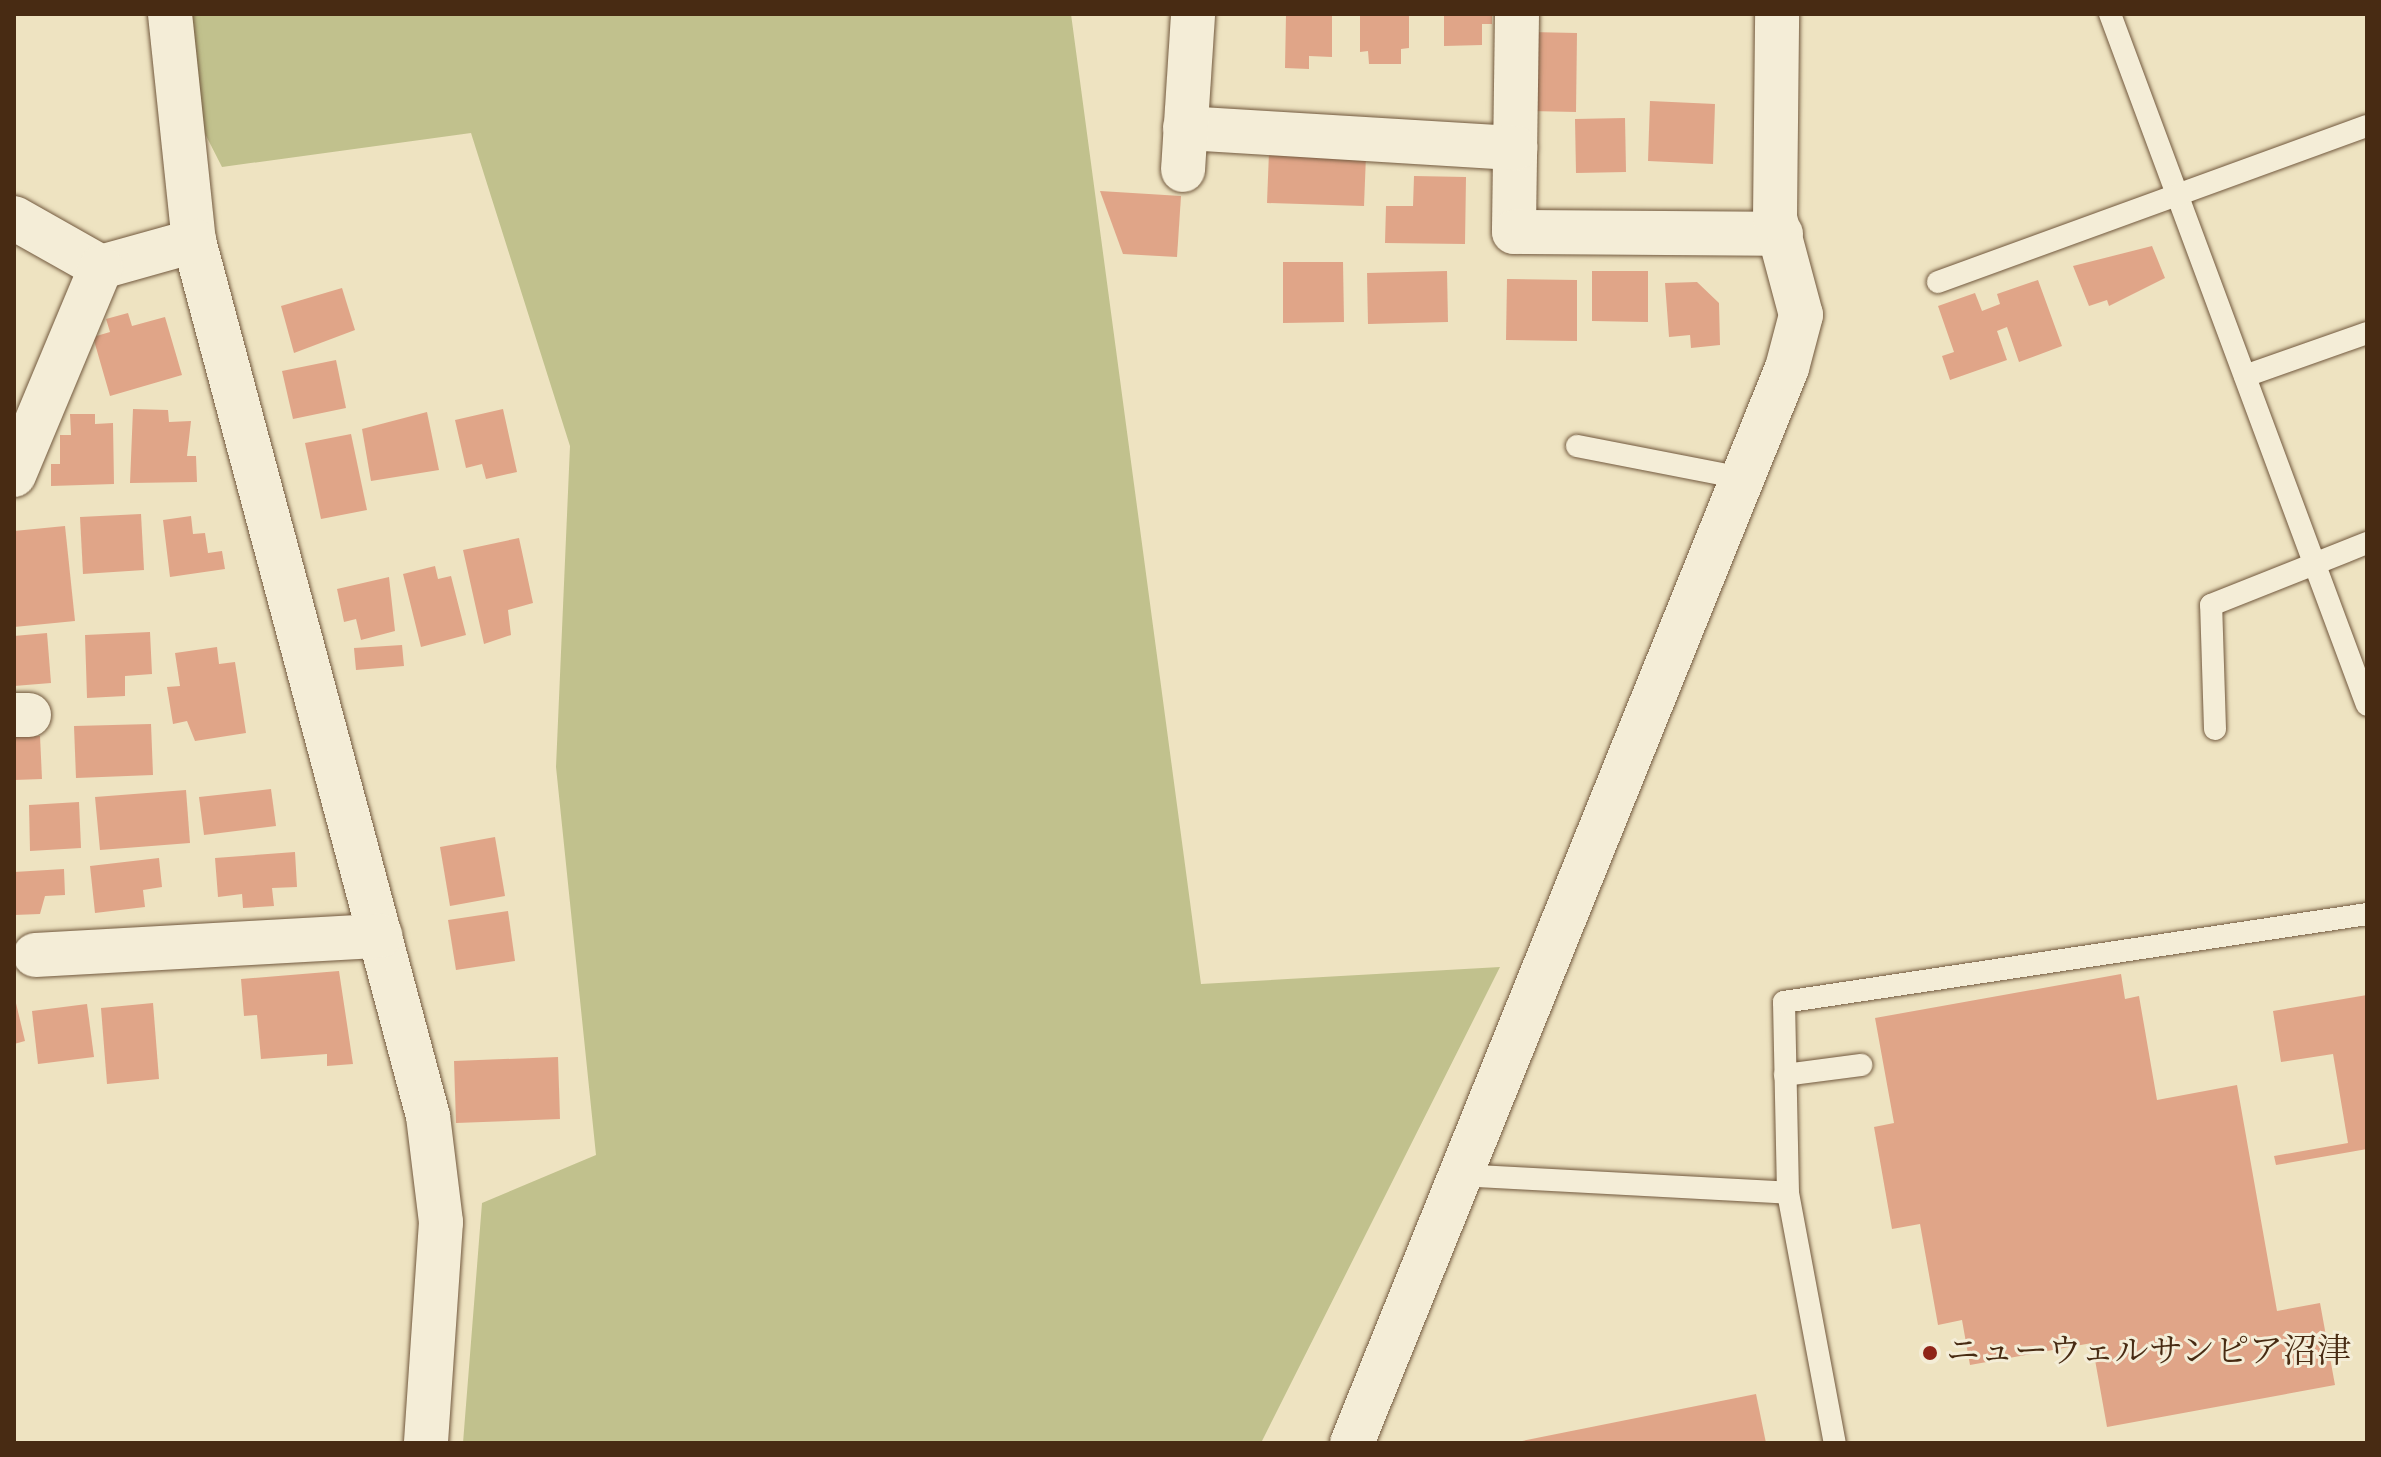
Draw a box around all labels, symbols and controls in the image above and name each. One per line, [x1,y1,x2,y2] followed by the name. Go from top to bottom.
[1946,1333,2354,1373] place label: ニューウェルサンピア沼津
[1921,1344,1939,1362] marker: ニューウェルサンピア沼津

